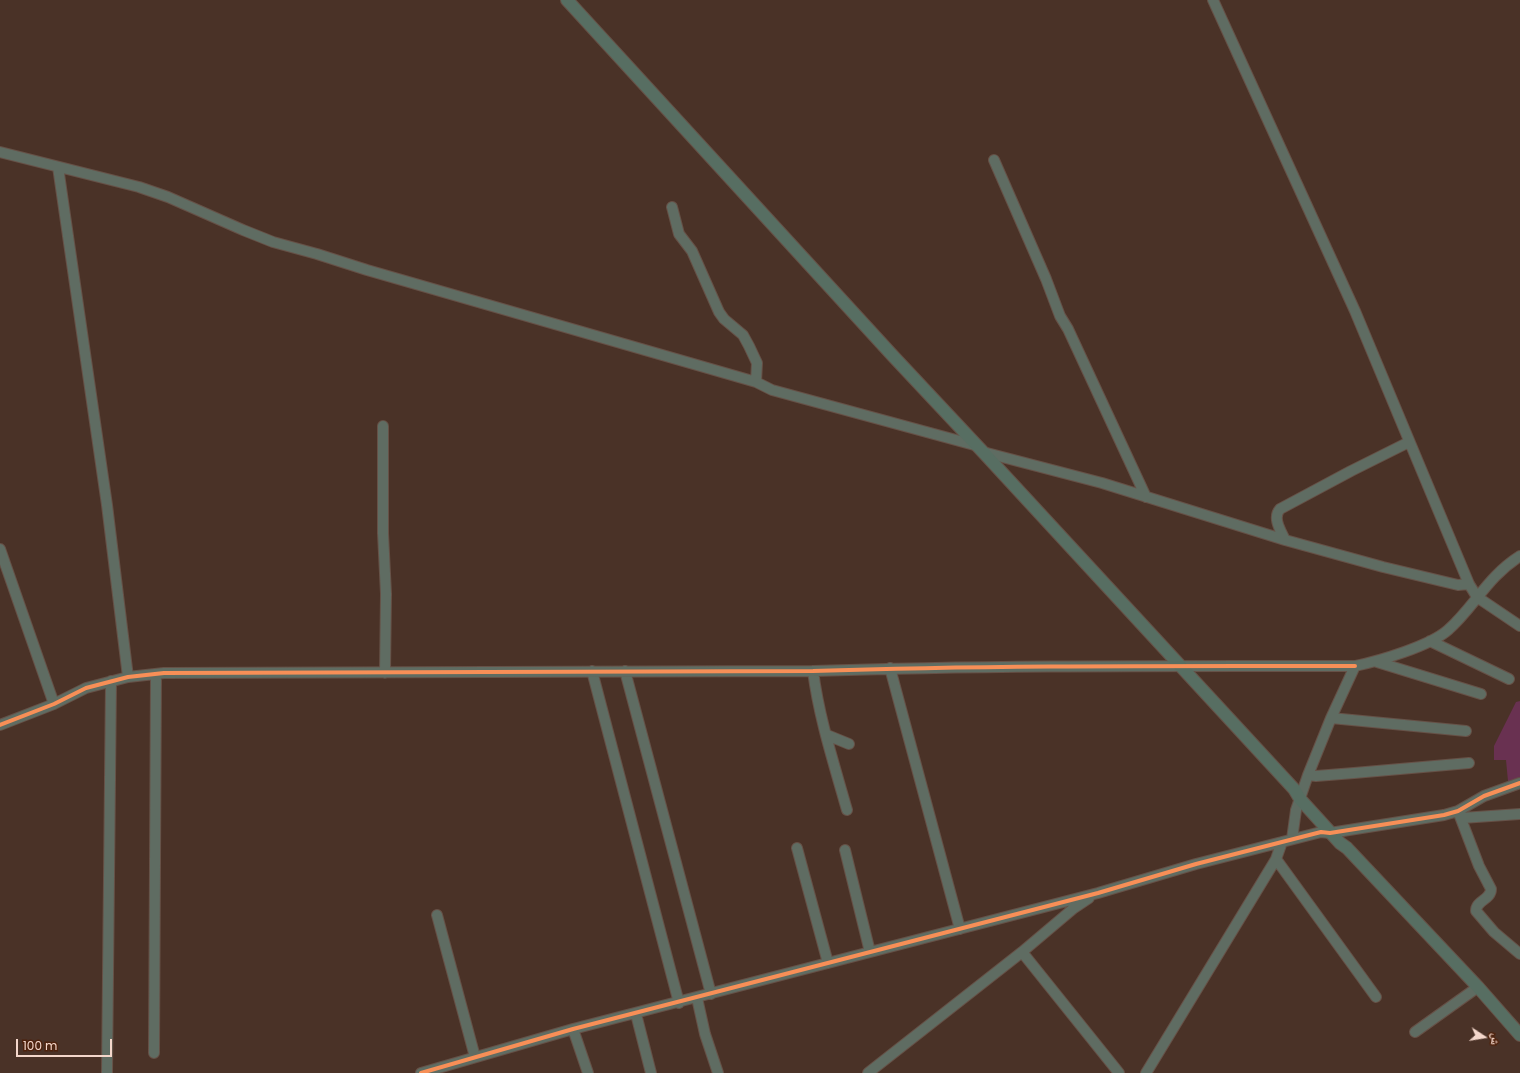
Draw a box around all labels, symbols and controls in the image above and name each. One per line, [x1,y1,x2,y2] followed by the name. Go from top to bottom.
[1464,1017,1504,1057] north arrow
[18,1031,114,1057] scale bar
[1487,1032,1505,1047] text: ش
[23,1037,57,1054] text: 100 m

